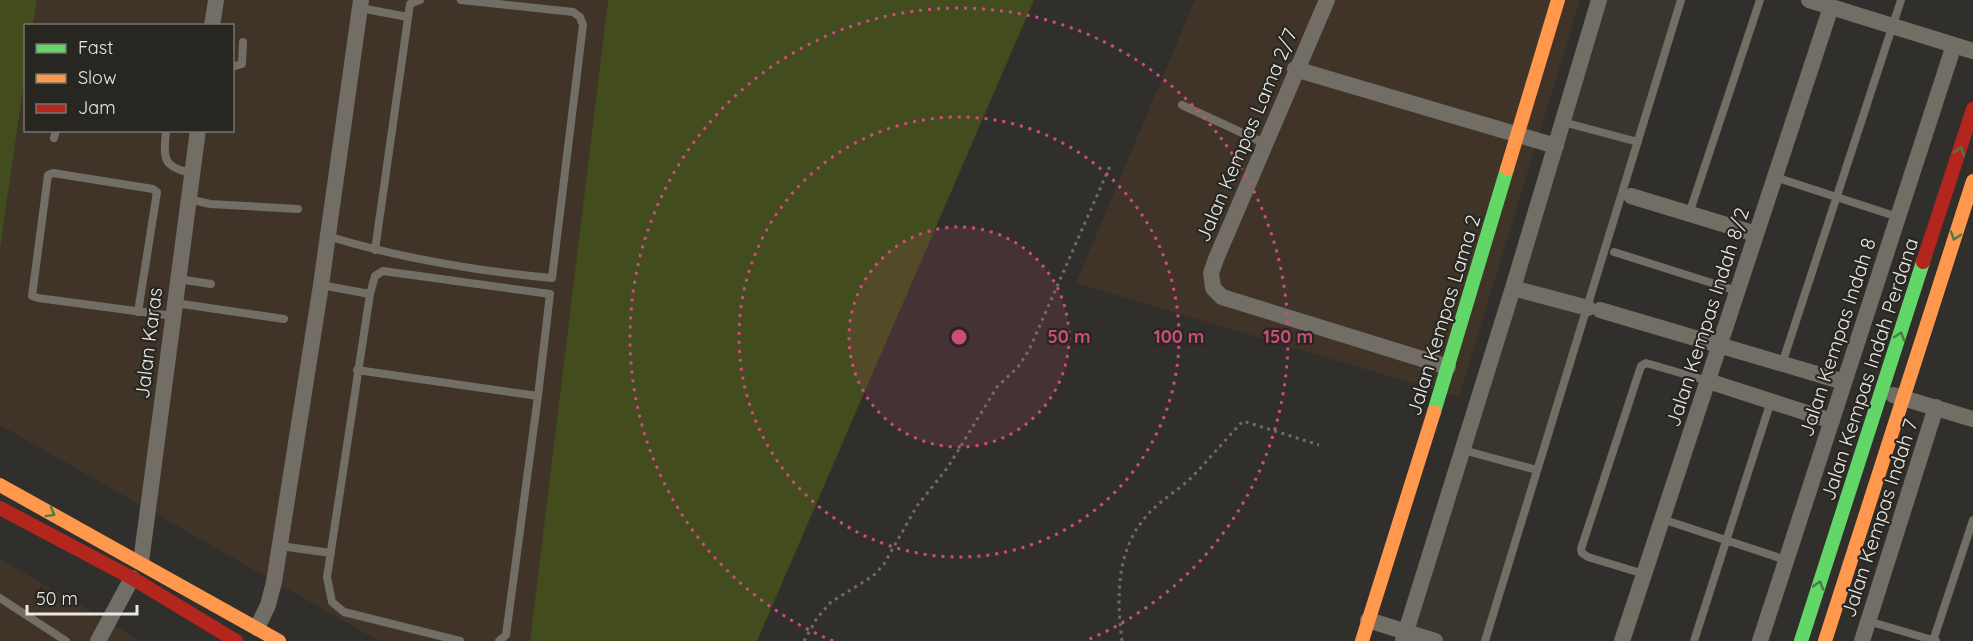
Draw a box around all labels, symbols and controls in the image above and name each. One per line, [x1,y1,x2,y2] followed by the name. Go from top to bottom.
[24,24,234,132] legend
[1190,25,1302,245] street label: Jalan Kempas Lama 2/7
[78,36,113,59] text: Fast
[78,66,116,89] text: Slow
[78,96,116,119] text: Jam
[1952,146,1965,157] one-way arrow
[1660,204,1754,430] street label: Jalan Kempas Indah 8/2
[1401,212,1485,418] street label: Jalan Kempas Lama 2
[1950,230,1962,241] one-way arrow
[1815,234,1923,504] street label: Jalan Kempas Indah Perdana
[1793,235,1881,439] street label: Jalan Kempas Indah 8
[129,286,167,400] street label: Jalan Karas
[1047,325,1091,348] text: 50 m
[1154,325,1204,348] text: 100 m
[1263,325,1313,348] text: 150 m
[949,327,969,347] centre of rings
[1893,331,1905,342] one-way arrow
[1835,416,1923,620] street label: Jalan Kempas Indah 7
[45,506,56,517] one-way arrow
[27,578,136,616] scale bar
[1812,580,1825,591] one-way arrow
[36,587,78,610] text: 50 m

